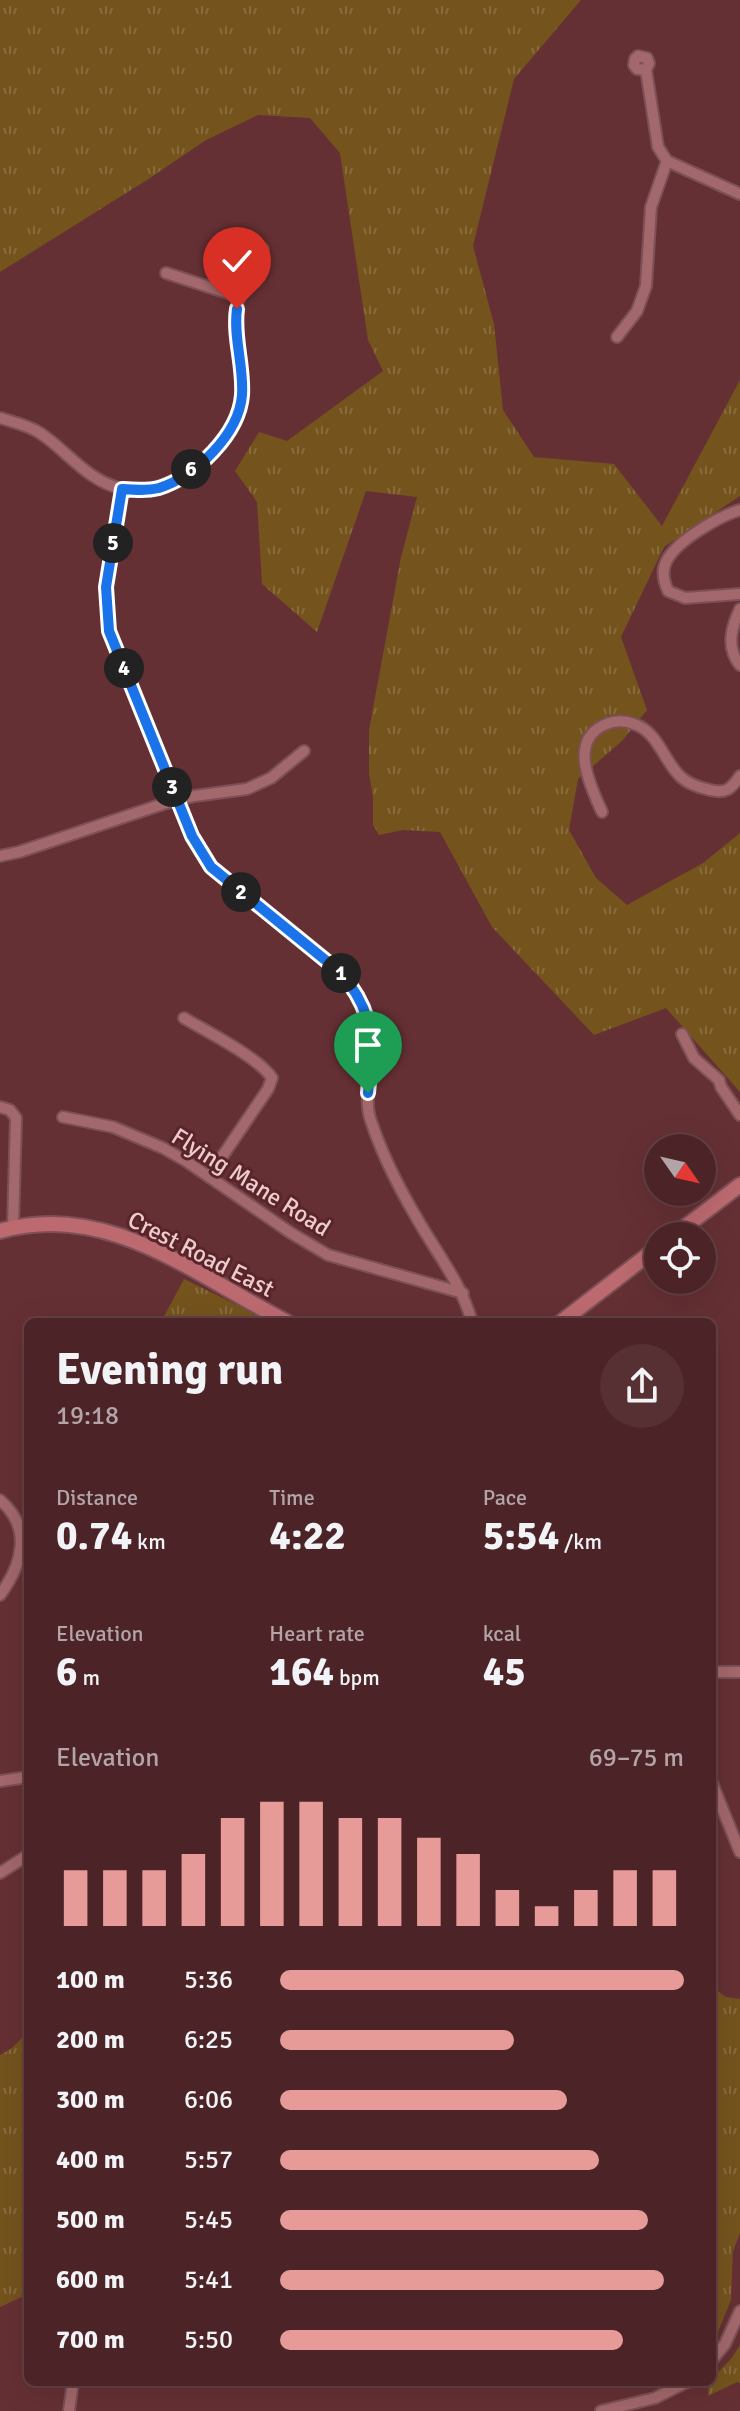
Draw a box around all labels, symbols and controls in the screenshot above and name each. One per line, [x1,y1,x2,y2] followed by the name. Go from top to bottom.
[203,227,271,309] pin
[215,239,259,283] icon: check
[171,449,211,489] pin: 6
[185,455,197,482] text: 6
[93,523,133,563] pin: 5
[107,529,119,556] text: 5
[104,648,144,688] pin: 4
[118,654,130,681] text: 4
[152,767,192,807] pin: 3
[166,773,178,800] text: 3
[221,872,261,912] pin: 2
[235,878,247,905] text: 2
[321,953,361,993] pin: 1
[335,959,347,986] text: 1
[334,1011,402,1093] pin
[346,1023,390,1067] icon: arrive
[166,1121,336,1243] street label: Flying Mane Road
[644,1134,716,1206] north arrow
[644,1134,716,1294] map controls
[123,1204,279,1304] street label: Crest Road East
[644,1222,716,1294] button: locate
[56,1343,283,1397] text: Evening run
[600,1344,684,1428] button: share
[56,1400,119,1432] text: 19:18
[56,1484,138,1511] text: Distance
[269,1484,315,1511] text: Time
[483,1484,527,1511] text: Pace
[56,1511,132,1561] text: 0.74
[269,1511,346,1561] text: 4:22
[483,1511,559,1561] text: 5:54
[132,1528,166,1555] text: km
[559,1528,602,1555] text: /km
[56,1620,144,1647] text: Elevation
[269,1620,365,1647] text: Heart rate
[483,1620,521,1647] text: kcal
[56,1647,78,1697] text: 6
[269,1647,334,1697] text: 164
[483,1647,526,1697] text: 45
[78,1664,100,1691] text: m
[334,1664,380,1691] text: bpm
[56,1742,160,1774] text: Elevation
[589,1742,684,1774] text: 69–75 m
[56,1964,125,1996] text: 100 m
[184,1964,233,1996] text: 5:36
[56,2024,125,2056] text: 200 m
[184,2024,233,2056] text: 6:25
[56,2084,125,2116] text: 300 m
[184,2084,233,2116] text: 6:06
[56,2144,125,2176] text: 400 m
[184,2144,233,2176] text: 5:57
[56,2204,125,2236] text: 500 m
[184,2204,233,2236] text: 5:45
[56,2264,125,2296] text: 600 m
[184,2264,233,2296] text: 5:41
[56,2324,125,2356] text: 700 m
[184,2324,233,2356] text: 5:50

